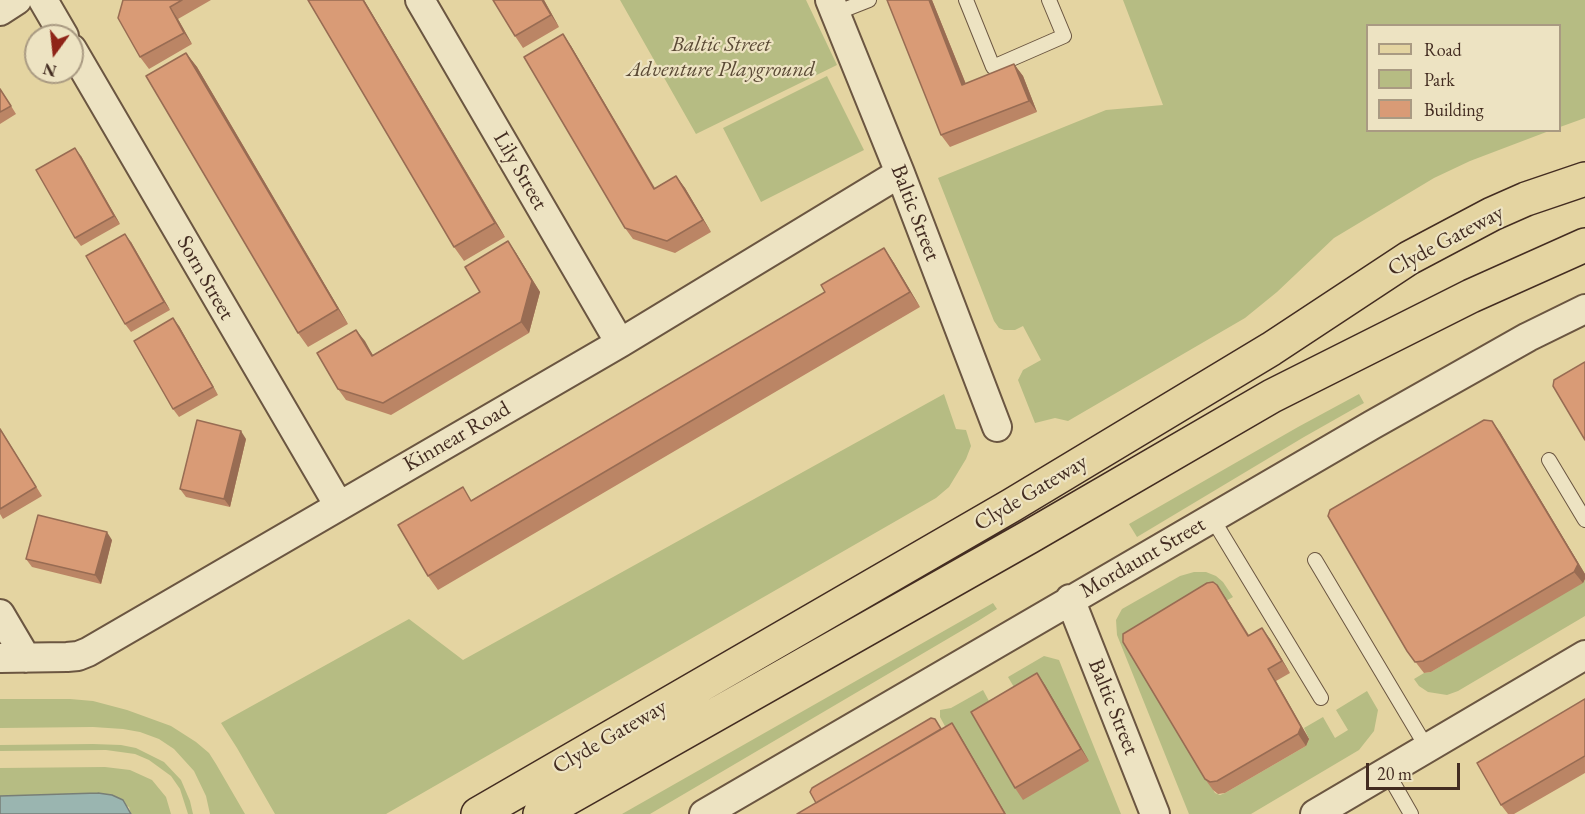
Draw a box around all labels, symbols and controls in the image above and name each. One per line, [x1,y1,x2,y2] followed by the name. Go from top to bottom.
[24,24,84,84] north arrow
[1366,24,1561,132] legend
[627,32,815,84] park label: Baltic Street Adventure Playground
[1424,38,1462,61] text: Road
[41,58,59,82] text: N
[1424,68,1455,91] text: Park
[1424,98,1484,121] text: Building
[487,127,553,215] street label: Lily Street
[885,161,945,265] street label: Baltic Street
[1384,199,1508,283] street label: Clyde Gateway
[170,231,240,325] street label: Sorn Street
[399,396,515,478] street label: Kinnear Road
[970,449,1092,537] street label: Clyde Gateway
[1076,511,1210,605] street label: Mordaunt Street
[1082,655,1144,759] street label: Baltic Street
[548,694,672,780] street label: Clyde Gateway
[1369,751,1464,789] scale bar
[1377,762,1412,785] text: 20 m

